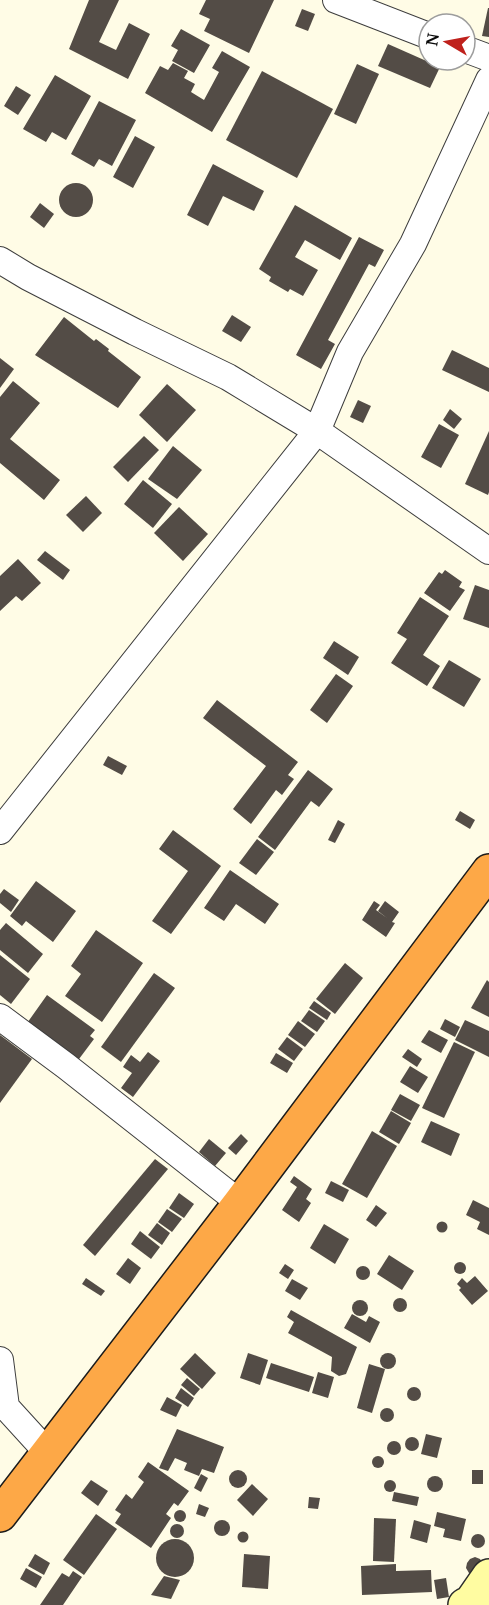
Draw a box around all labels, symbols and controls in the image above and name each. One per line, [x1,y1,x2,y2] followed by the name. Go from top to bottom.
[417,12,477,72] north arrow
[420,31,444,48] text: N

